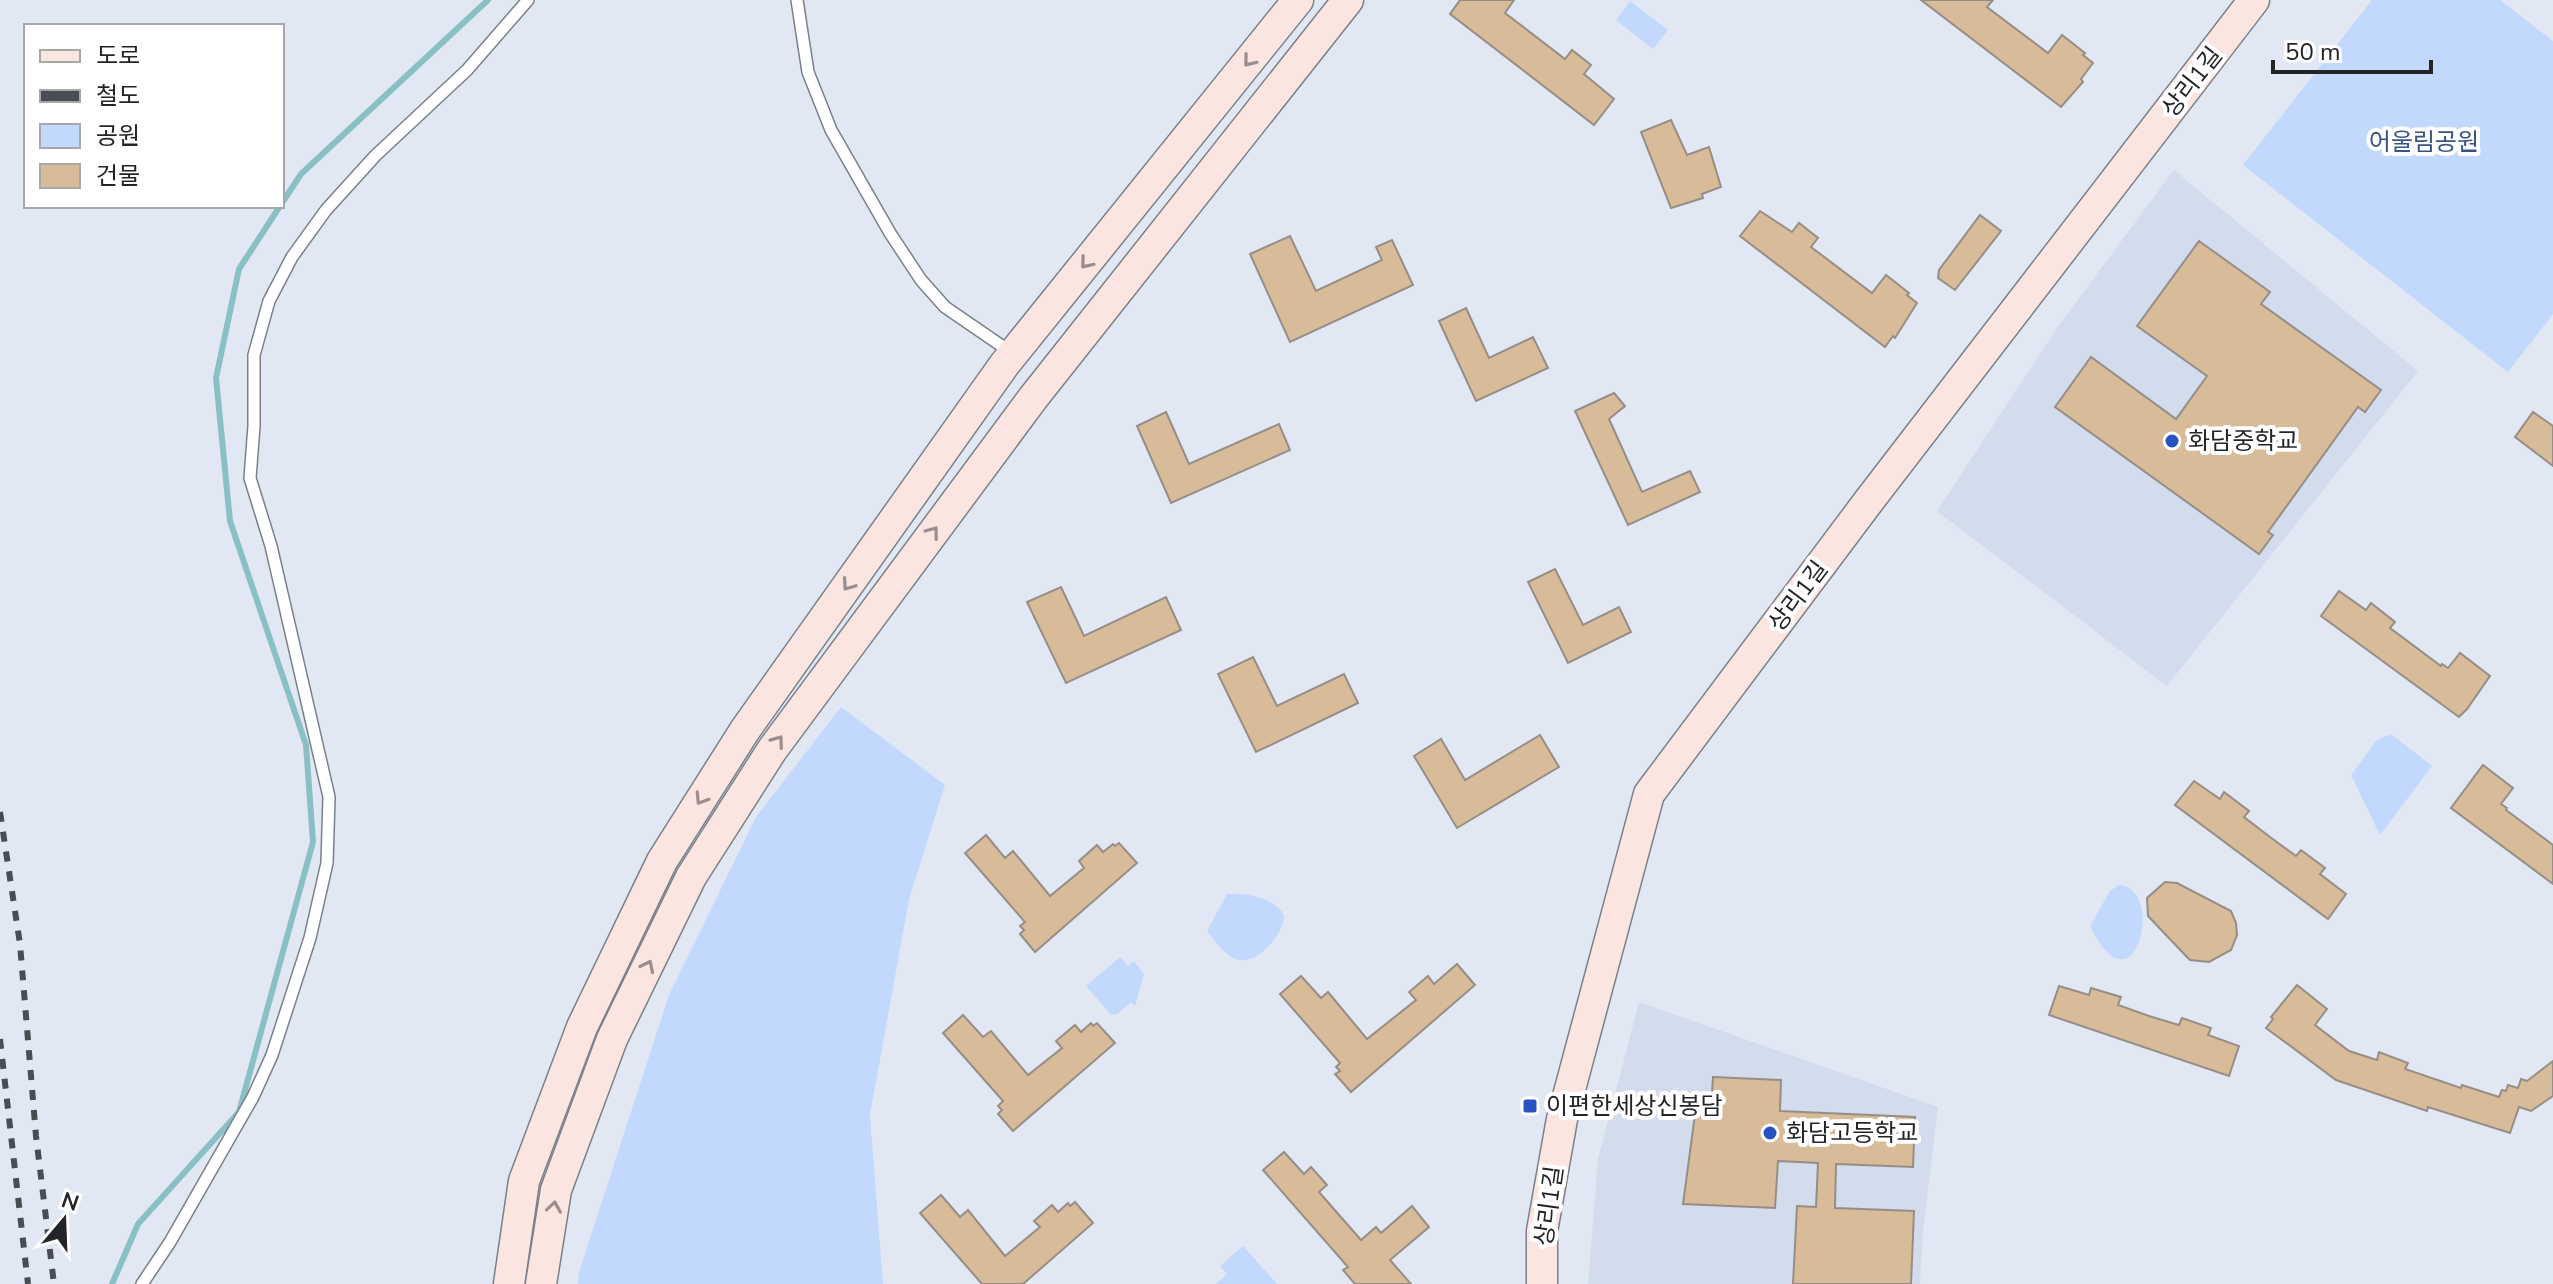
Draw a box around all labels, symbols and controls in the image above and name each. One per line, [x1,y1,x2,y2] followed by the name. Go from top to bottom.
[24,24,284,208] legend
[2273,24,2431,74] scale bar
[2285,36,2341,68] text: 50 m
[96,40,140,72] text: 도로
[2155,40,2229,124] street label: 상리1길
[1245,52,1259,67] one-way arrow
[96,80,140,112] text: 철도
[96,120,140,152] text: 공원
[2369,126,2479,158] park label: 어울림공원
[96,160,140,192] text: 건물
[1081,254,1096,268] one-way arrow
[2188,425,2298,457] place label: 화담중학교
[2163,432,2181,450] marker: 화담중학교
[923,526,938,541] one-way arrow
[1761,554,1835,638] street label: 상리1길
[843,576,858,590] one-way arrow
[769,735,783,750] one-way arrow
[696,790,711,805] one-way arrow
[638,959,654,974] one-way arrow
[1546,1090,1723,1122] place label: 이편한세상신봉담
[1521,1097,1539,1115] marker: 이편한세상신봉담
[1786,1117,1918,1149] place label: 화담고등학교
[1761,1124,1779,1142] marker: 화담고등학교
[1528,1164,1570,1248] street label: 상리1길
[24,1180,104,1260] north arrow
[58,1185,83,1219] text: N
[544,1200,561,1214] one-way arrow

